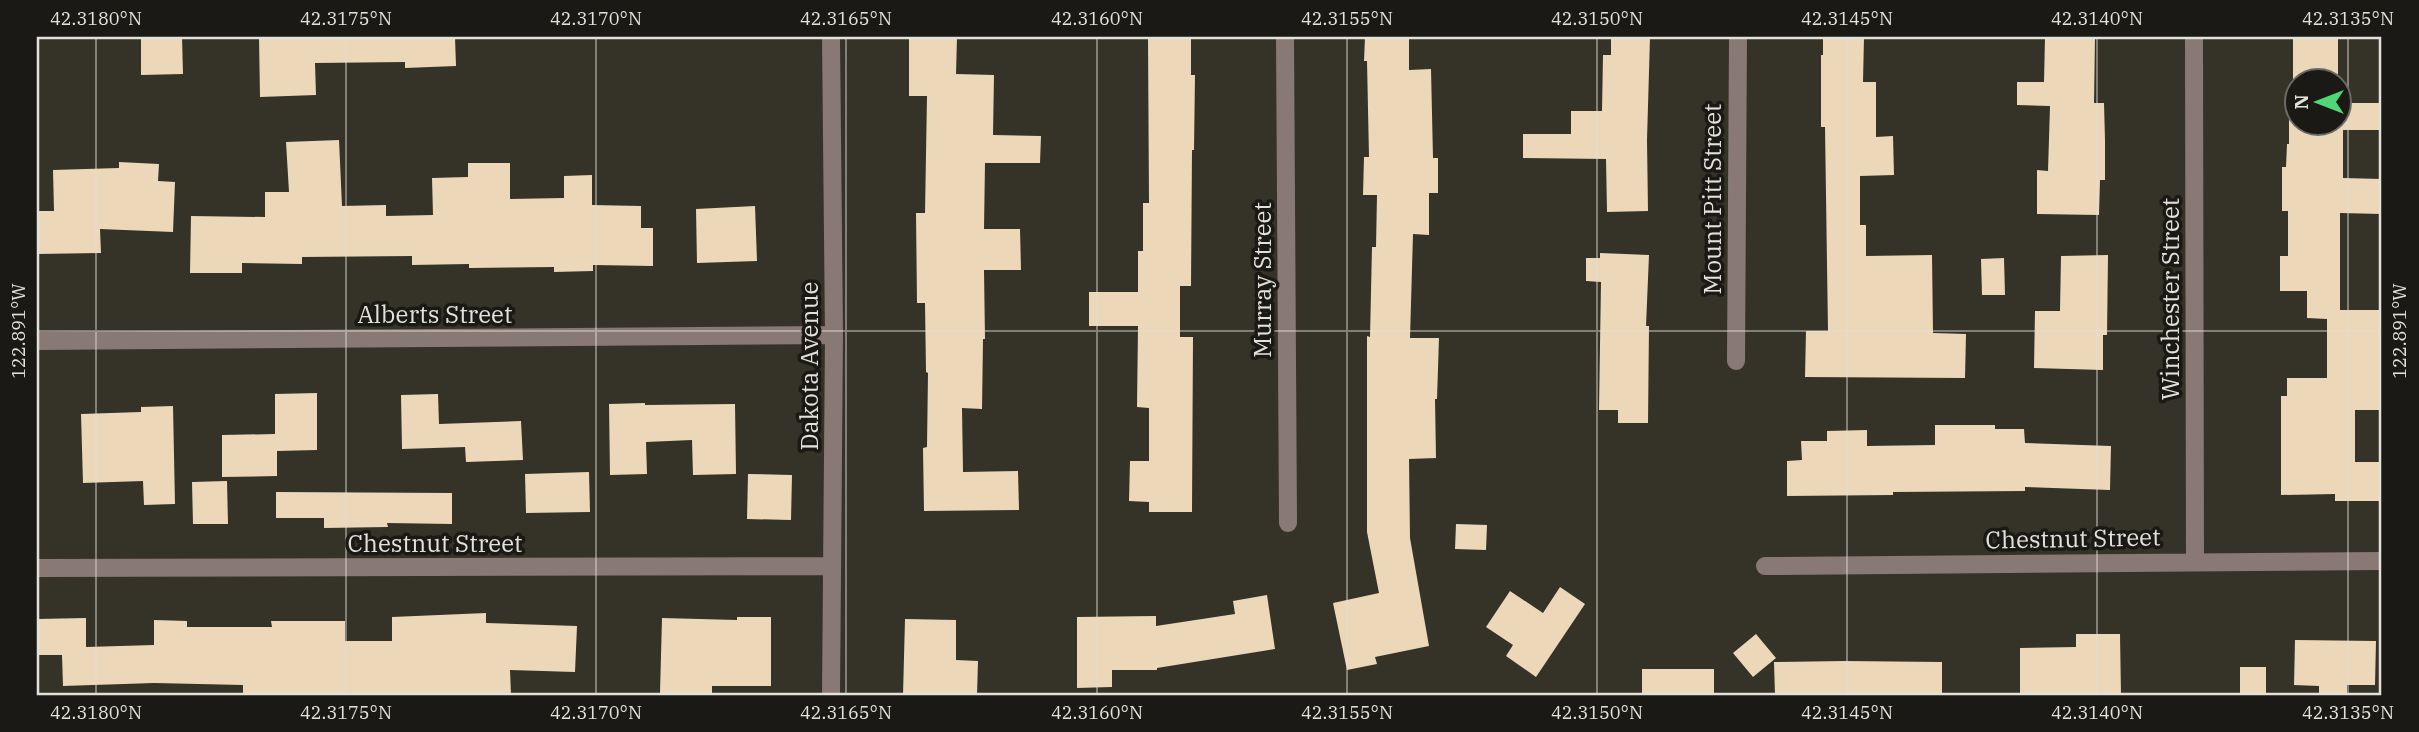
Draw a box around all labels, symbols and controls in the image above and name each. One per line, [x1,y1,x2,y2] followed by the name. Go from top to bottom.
[50,7,142,30] text: 42.3180°N
[300,7,392,30] text: 42.3175°N
[550,7,642,30] text: 42.3170°N
[800,7,892,30] text: 42.3165°N
[1051,7,1143,30] text: 42.3160°N
[1301,7,1393,30] text: 42.3155°N
[1551,7,1643,30] text: 42.3150°N
[1801,7,1893,30] text: 42.3145°N
[2051,7,2143,30] text: 42.3140°N
[2302,7,2394,30] text: 42.3135°N
[2282,66,2352,136] north arrow
[2289,94,2313,110] text: N
[1696,104,1728,294] street label: Mount Pitt Street
[2154,198,2186,400] street label: Winchester Street
[1246,202,1278,358] street label: Murray Street
[793,282,825,450] street label: Dakota Avenue
[7,283,30,379] text: 122.891°W
[2388,283,2411,379] text: 122.891°W
[358,298,512,330] street label: Alberts Street
[1985,520,2161,556] street label: Chestnut Street
[347,527,523,559] street label: Chestnut Street
[50,701,142,724] text: 42.3180°N
[300,701,392,724] text: 42.3175°N
[550,701,642,724] text: 42.3170°N
[800,701,892,724] text: 42.3165°N
[1051,701,1143,724] text: 42.3160°N
[1301,701,1393,724] text: 42.3155°N
[1551,701,1643,724] text: 42.3150°N
[1801,701,1893,724] text: 42.3145°N
[2051,701,2143,724] text: 42.3140°N
[2302,701,2394,724] text: 42.3135°N

